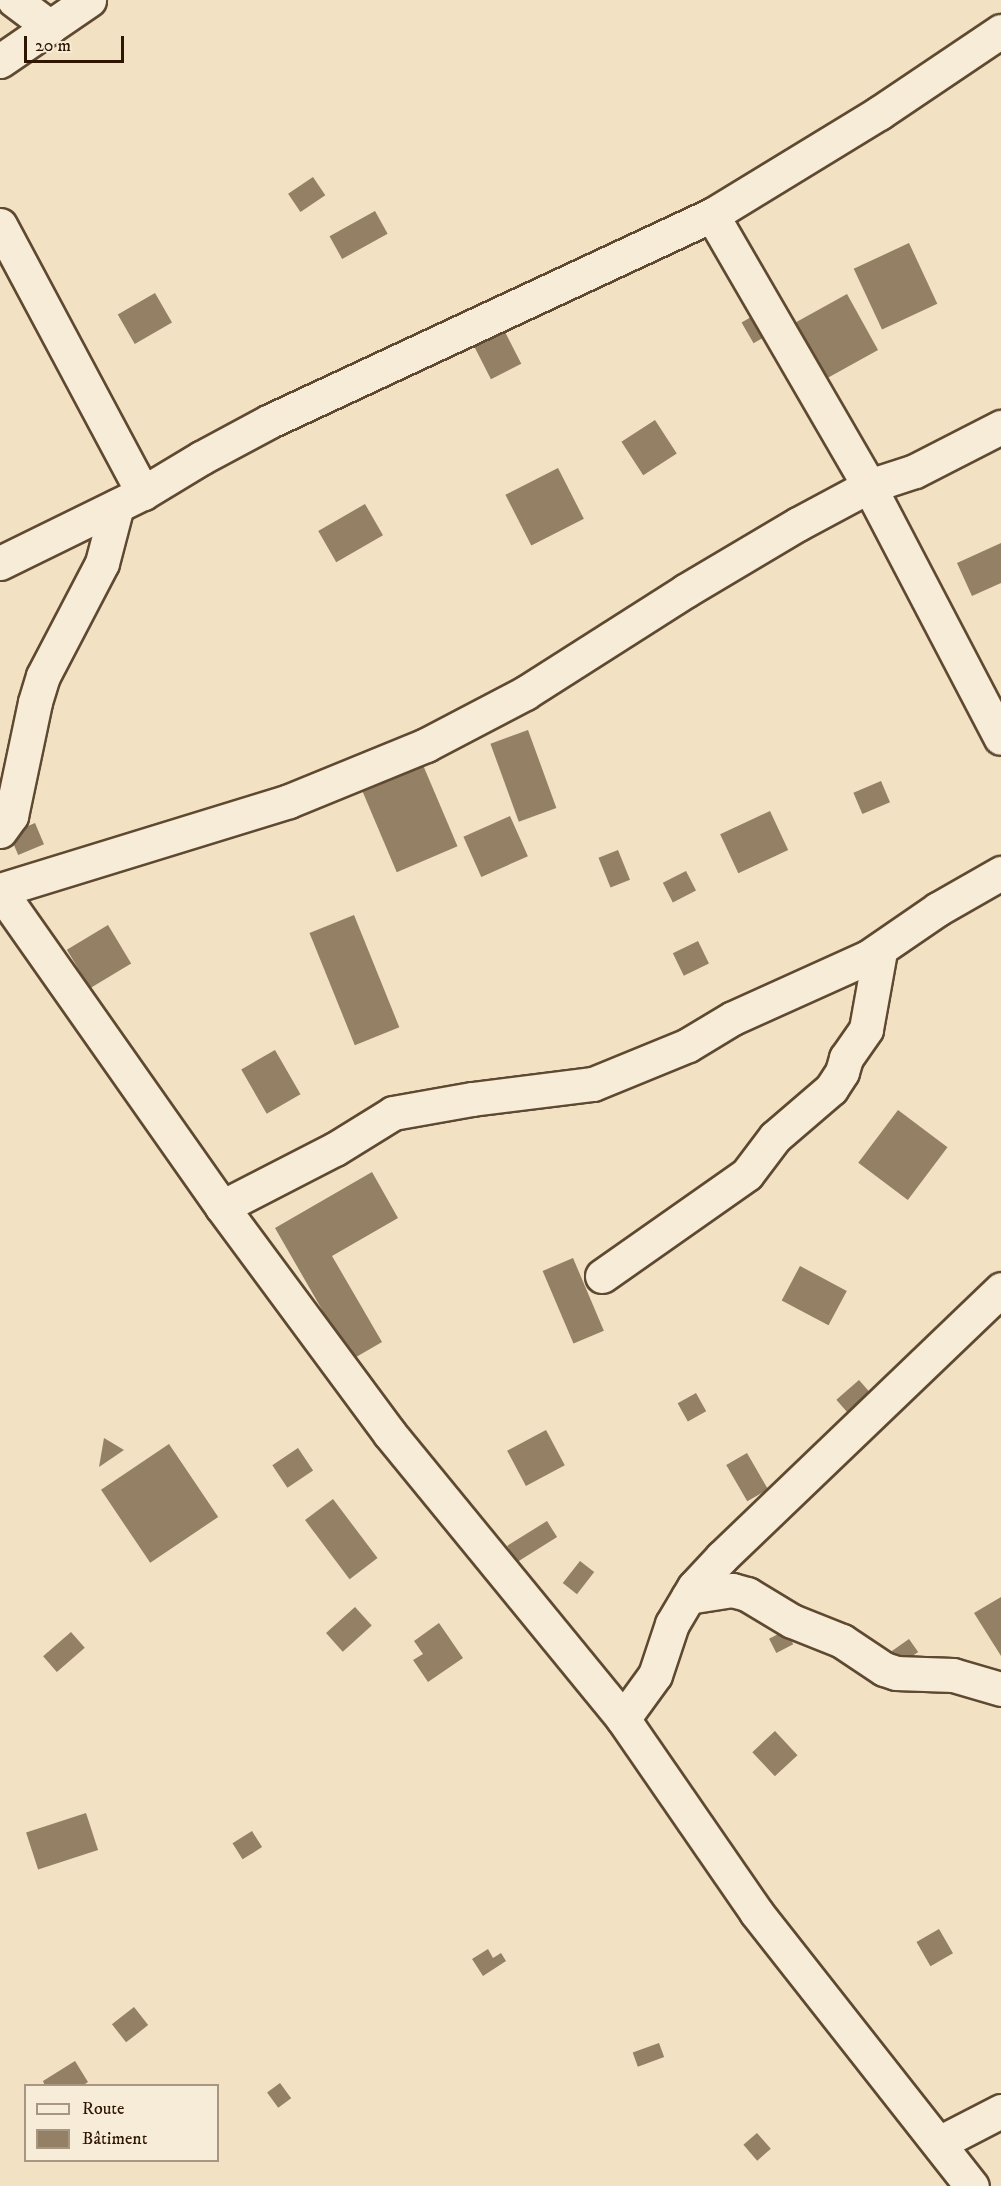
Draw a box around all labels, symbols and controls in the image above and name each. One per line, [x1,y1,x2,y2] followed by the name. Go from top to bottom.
[27,24,128,62] scale bar
[35,35,71,57] text: 20 m
[24,2084,219,2162] legend
[82,2098,125,2120] text: Route
[82,2128,147,2150] text: Bâtiment

